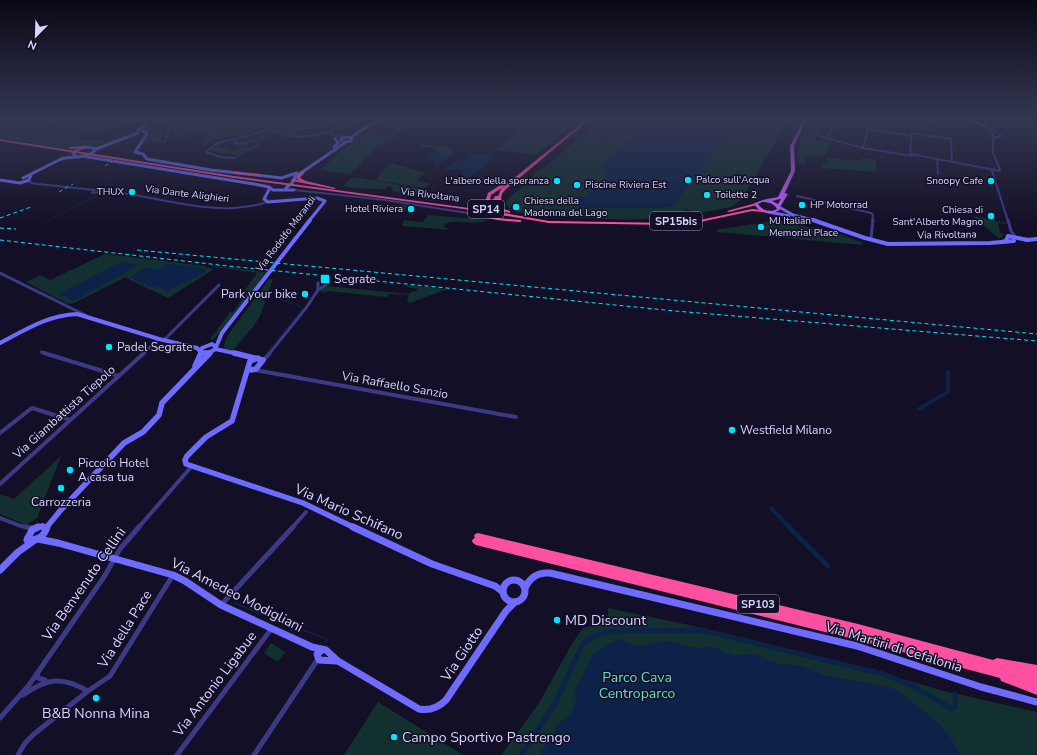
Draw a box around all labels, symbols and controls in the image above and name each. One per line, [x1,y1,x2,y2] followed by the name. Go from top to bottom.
[16,16,56,56] north arrow
[26,36,39,53] text: N
[696,173,770,187] place label: Palco sull'Acqua
[445,174,549,188] place label: L'albero della speranza
[926,174,983,188] place label: Snoopy Cafe
[683,175,693,185] marker: Palco sull'Acqua
[552,176,562,186] marker: L'albero della speranza
[986,176,996,186] marker: Snoopy Cafe
[585,178,667,192] place label: Piscine Riviera Est
[572,180,582,190] marker: Piscine Riviera Est
[143,182,230,206] street label: Via Dante Alighieri
[399,184,460,206] street label: Via Rivoltana
[97,185,124,199] place label: THUX
[127,187,137,197] marker: THUX
[715,188,757,202] place label: Toilette 2
[702,190,712,200] marker: Toilette 2
[252,193,319,276] street label: Via Rodolfo Morandi
[524,194,608,220] place label: Chiesa della Madonna del Lago
[810,198,868,212] place label: HP Motorrad
[468,200,504,218] road number: SP14
[797,200,807,210] marker: HP Motorrad
[345,202,403,216] place label: Hotel Riviera
[511,202,521,212] marker: Chiesa della Madonna del Lago
[892,203,983,229] place label: Chiesa di Sant'Alberto Magno
[406,204,416,214] marker: Hotel Riviera
[986,211,996,221] marker: Chiesa di Sant'Alberto Magno
[650,212,702,230] road number: SP15bis
[769,214,838,240] place label: MJ Italian Memorial Place
[756,222,766,232] marker: MJ Italian Memorial Place
[916,227,977,243] street label: Via Rivoltana
[334,271,376,287] place label: Segrate
[319,273,331,285] marker: Segrate
[221,286,297,302] place label: Park your bike
[300,289,310,299] marker: Park your bike
[117,339,193,355] place label: Padel Segrate
[104,342,114,352] marker: Padel Segrate
[9,361,119,463] street label: Via Giambattista Tiepolo
[340,368,450,402] street label: Via Raffaello Sanzio
[740,422,832,438] place label: Westfield Milano
[727,425,737,435] marker: Westfield Milano
[78,455,149,485] place label: Piccolo Hotel A casa tua
[65,465,75,475] marker: Piccolo Hotel A casa tua
[291,479,406,545] street label: Via Mario Schifano
[56,483,66,493] marker: Carrozzeria
[31,494,91,510] place label: Carrozzeria
[37,524,130,645] street label: Via Benvenuto Cellini
[167,553,306,637] street label: Via Amedeo Modigliani
[93,586,157,672] street label: Via della Pace
[737,595,779,613] road number: SP103
[565,611,646,630] place label: MD Discount
[552,615,562,625] marker: MD Discount
[822,617,965,677] street label: Via Martiri di Cefalonia
[436,623,487,686] street label: Via Giotto
[169,627,261,741] street label: Via Antonio Ligabue
[599,668,675,703] park label: Parco Cava Centroparco
[91,693,101,703] marker: B&B Nonna Mina
[42,704,150,723] place label: B&B Nonna Mina
[402,728,571,747] place label: Campo Sportivo Pastrengo
[389,732,399,742] marker: Campo Sportivo Pastrengo

